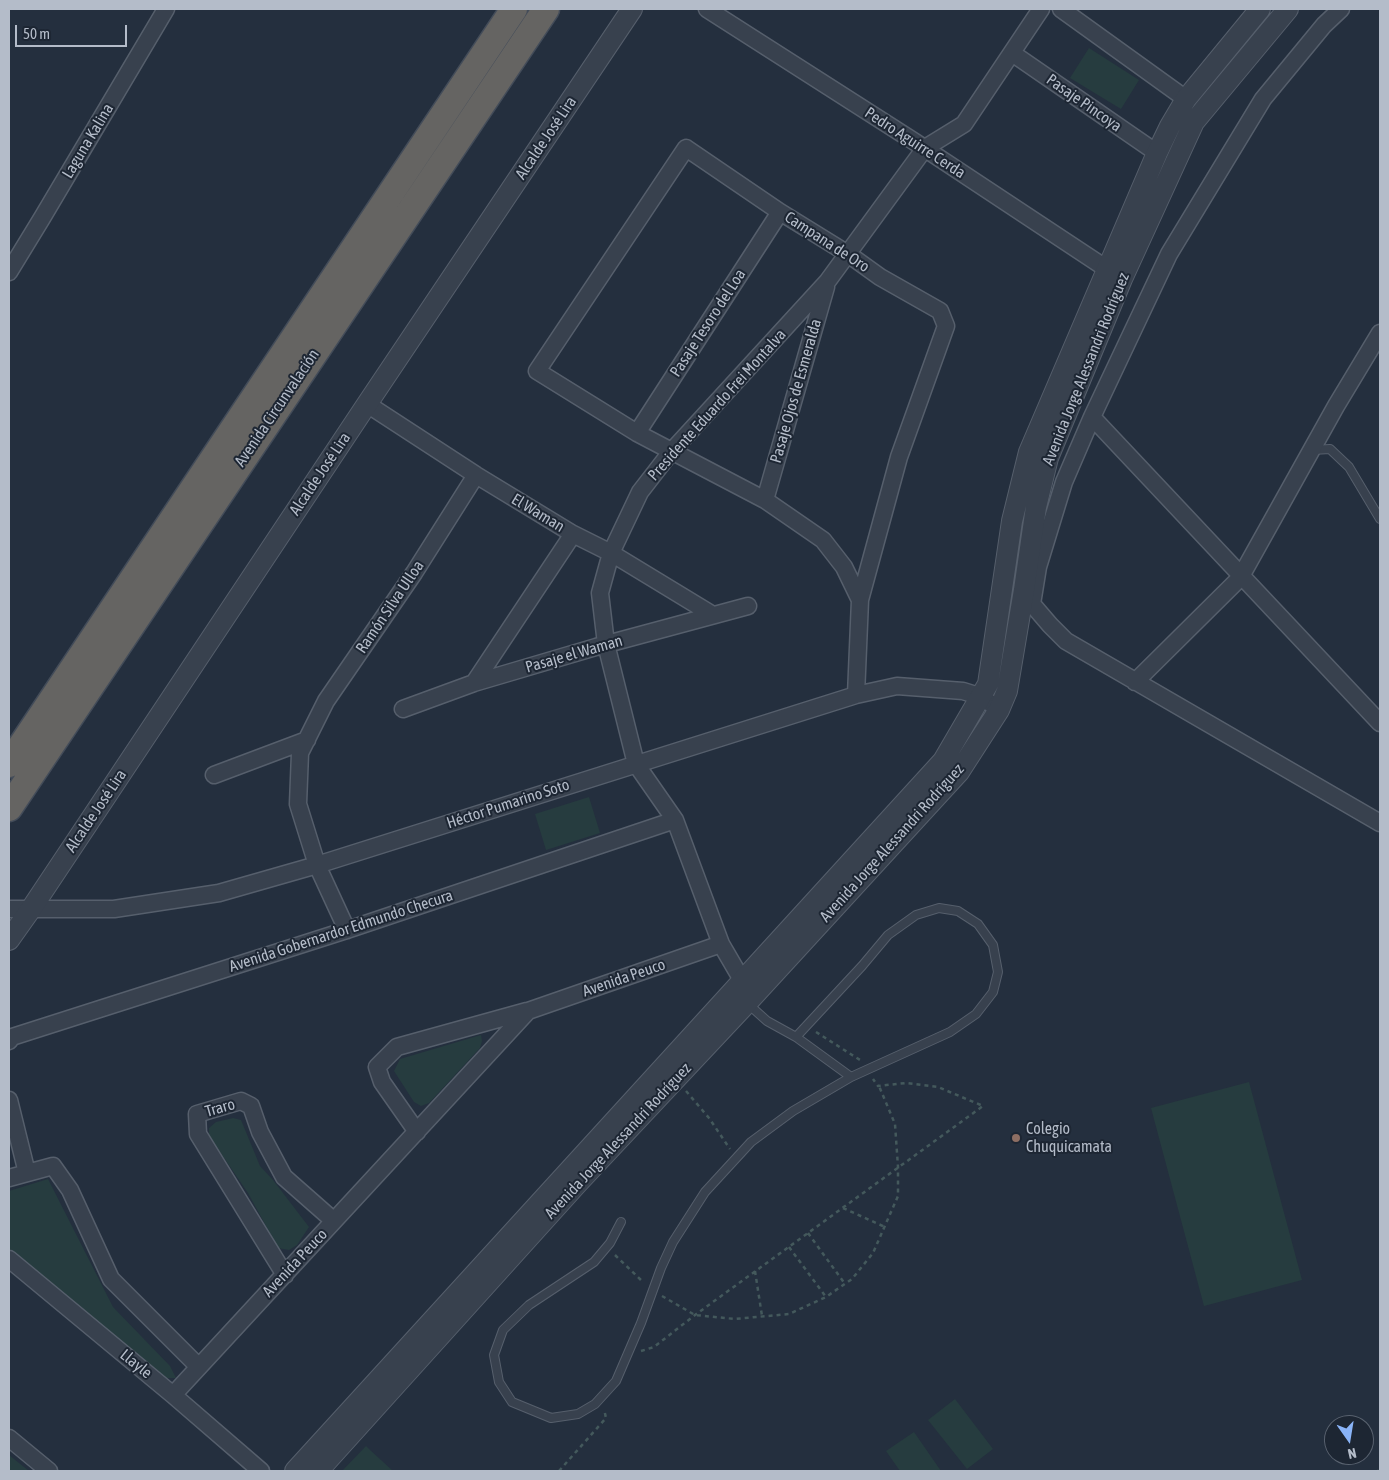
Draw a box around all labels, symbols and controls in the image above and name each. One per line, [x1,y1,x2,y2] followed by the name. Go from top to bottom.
[18,15,130,47] scale bar
[23,25,50,42] text: 50 m
[1043,70,1125,136] street label: Pasaje Pincoya
[511,93,581,183] street label: Alcalde José Lira
[58,100,118,182] street label: Laguna Kalina
[861,103,969,183] street label: Pedro Aguirre Cerda
[781,207,873,277] street label: Campana de Oro
[666,266,750,380] street label: Pasaje Tesoro del Loa
[1038,270,1134,468] street label: Avenida Jorge Alessandri Rodríguez
[766,317,826,465] street label: Pasaje Ojos de Esmeralda
[644,325,790,485] street label: Presidente Eduardo Frei Montalva
[231,346,323,470] street label: Avenida Circunvalación
[285,429,355,519] street label: Alcalde José Lira
[508,490,568,536] street label: El Waman
[352,557,428,657] street label: Ramón Silva Ulloa
[523,631,625,677] street label: Pasaje el Waman
[816,760,968,926] street label: Avenida Jorge Alessandri Rodríguez
[61,766,131,856] street label: Alcalde José Lira
[444,775,572,833] street label: Héctor Pumarino Soto
[227,886,455,976] street label: Avenida Gobernardor Edmundo Checura
[580,955,668,1001] street label: Avenida Peuco
[541,1059,695,1223] street label: Avenida Jorge Alessandri Rodríguez
[203,1095,237,1121] street label: Traro
[1026,1119,1112,1157] place label: Colegio Chuquicamata
[1010,1132,1022,1144] marker: Colegio Chuquicamata
[259,1225,331,1301] street label: Avenida Peuco
[116,1345,156,1383] street label: Llayle
[1324,1415,1374,1465] north arrow
[1346,1445,1358,1462] text: N

